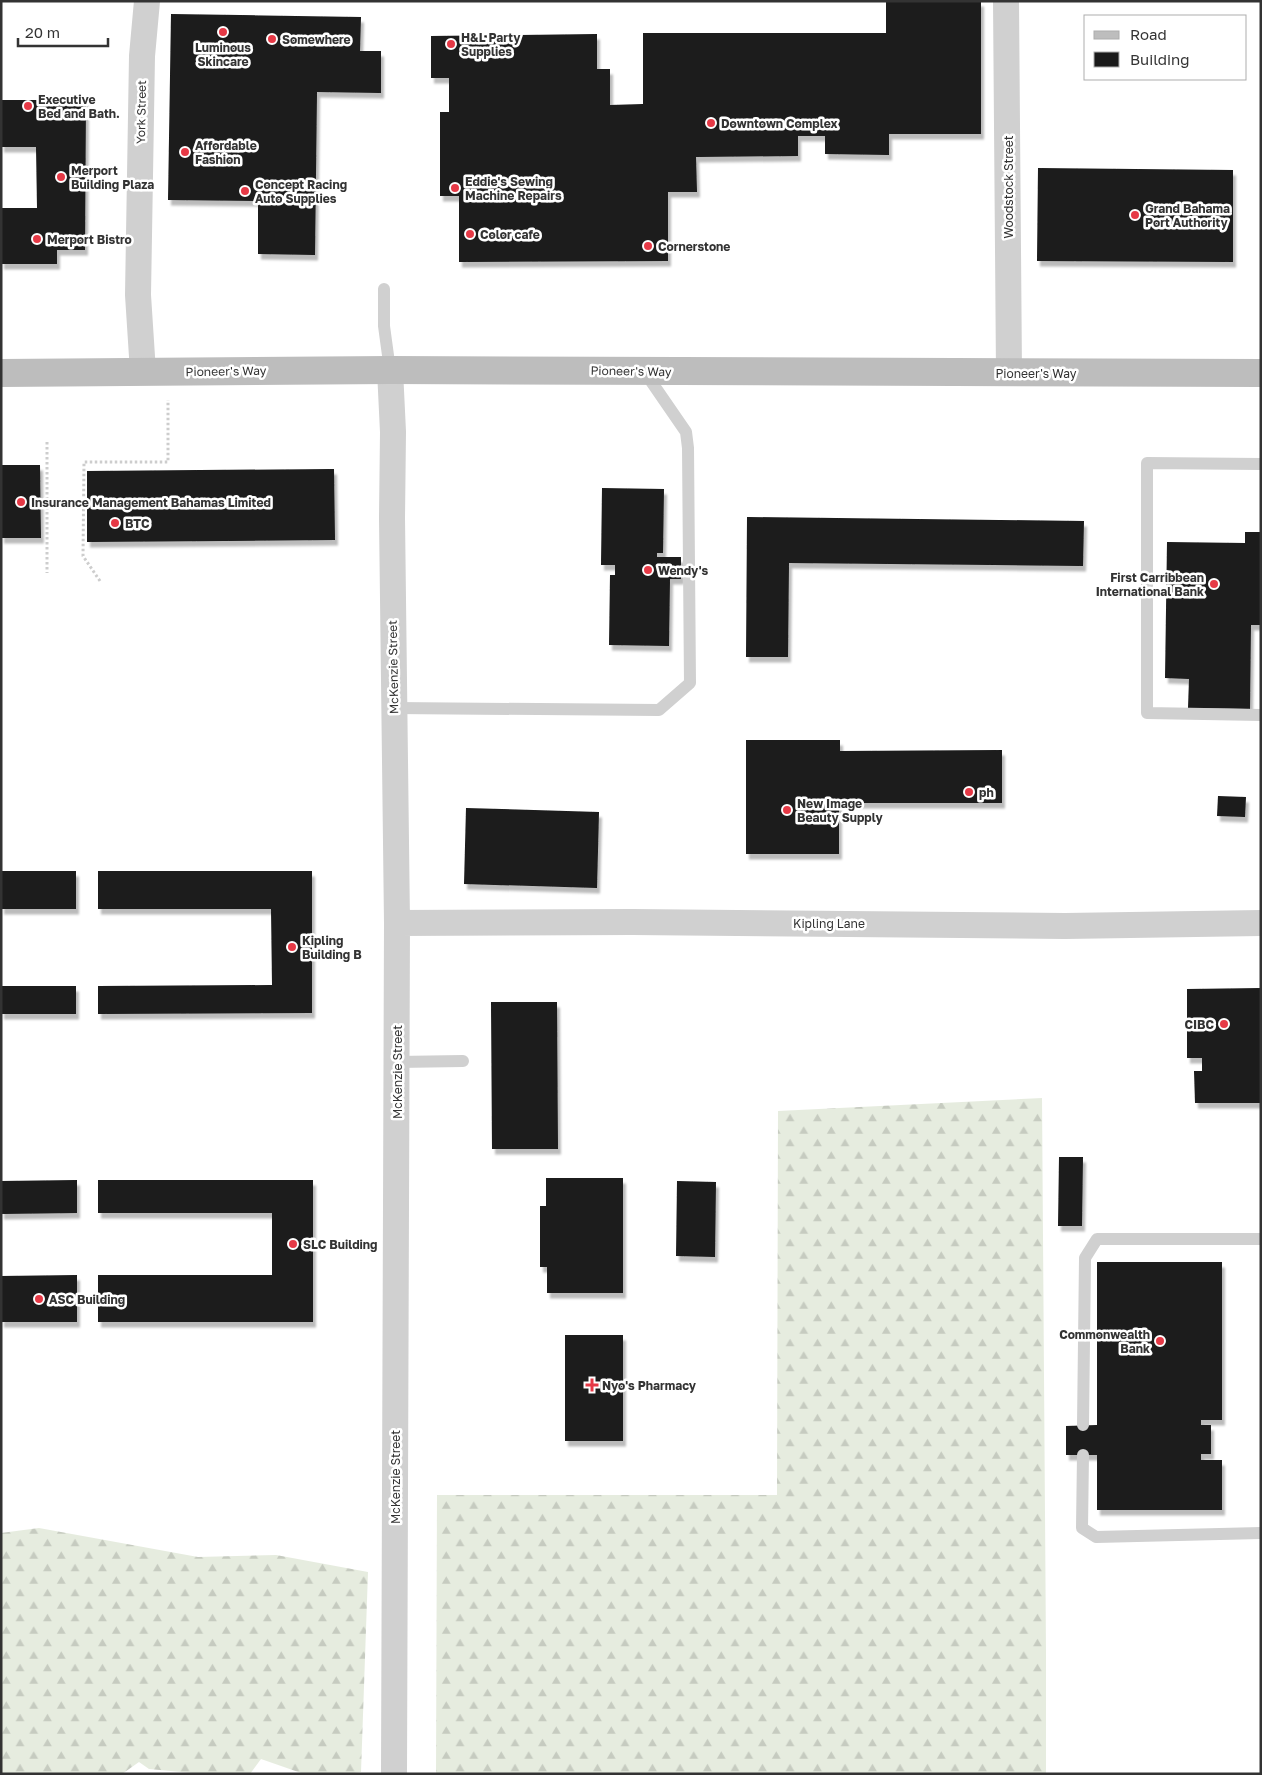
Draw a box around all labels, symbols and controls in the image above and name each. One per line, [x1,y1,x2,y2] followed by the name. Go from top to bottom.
[18,15,108,47] scale bar
[1084,15,1247,80] legend
[25,23,60,41] text: 20 m
[1130,25,1167,43] text: Road
[217,26,229,38] marker: Luminous Skincare
[461,30,521,59] place label: H&L Party Supplies
[282,32,351,47] place label: Somewhere
[266,33,278,45] marker: Somewhere
[445,38,457,50] marker: H&L Party Supplies
[195,40,251,69] place label: Luminous Skincare
[1130,50,1190,68] text: Building
[133,80,149,144] street label: York Street
[38,92,120,121] place label: Executive Bed and Bath.
[22,100,34,112] marker: Executive Bed and Bath.
[721,116,837,131] place label: Downtown Complex
[705,117,717,129] marker: Downtown Complex
[1001,135,1016,239] street label: Woodstock Street
[195,138,257,167] place label: Affordable Fashion
[179,146,191,158] marker: Affordable Fashion
[71,163,154,192] place label: Merport Building Plaza
[55,171,67,183] marker: Merport Building Plaza
[465,174,562,203] place label: Eddie's Sewing Machine Repairs
[255,177,347,206] place label: Concept Racing Auto Supplies
[449,182,461,194] marker: Eddie's Sewing Machine Repairs
[239,185,251,197] marker: Concept Racing Auto Supplies
[1145,201,1230,230] place label: Grand Bahama Port Authority
[1129,209,1141,221] marker: Grand Bahama Port Authority
[480,227,540,242] place label: Color cafe
[464,228,476,240] marker: Color cafe
[47,232,132,247] place label: Merport Bistro
[31,233,43,245] marker: Merport Bistro
[658,239,730,254] place label: Cornerstone
[642,240,654,252] marker: Cornerstone
[185,363,267,379] street label: Pioneer's Way
[590,363,672,379] street label: Pioneer's Way
[995,366,1077,381] street label: Pioneer's Way
[31,495,271,510] place label: Insurance Management Bahamas Limited
[15,496,27,508] marker: Insurance Management Bahamas Limited
[125,516,150,531] place label: BTC
[109,517,121,529] marker: BTC
[658,563,709,578] place label: Wendy's
[642,564,654,576] marker: Wendy's
[1096,570,1204,599] place label: First Carribbean International Bank
[1208,578,1220,590] marker: First Carribbean International Bank
[385,620,401,714] street label: McKenzie Street
[979,785,994,800] place label: ph
[963,786,975,798] marker: ph
[797,796,883,825] place label: New Image Beauty Supply
[781,804,793,816] marker: New Image Beauty Supply
[793,916,865,931] street label: Kipling Lane
[302,933,362,962] place label: Kipling Building B
[286,941,298,953] marker: Kipling Building B
[1184,1017,1214,1032] place label: CIBC
[1218,1018,1230,1030] marker: CIBC
[390,1025,405,1119] street label: McKenzie Street
[303,1237,377,1252] place label: SLC Building
[287,1238,299,1250] marker: SLC Building
[49,1292,125,1307] place label: ASC Building
[33,1293,45,1305] marker: ASC Building
[1059,1327,1150,1356] place label: Commonwealth Bank
[1154,1335,1166,1347] marker: Commonwealth Bank
[602,1378,697,1393] place label: Nyo's Pharmacy
[586,1379,598,1391] marker: Nyo's Pharmacy
[388,1430,403,1524] street label: McKenzie Street

